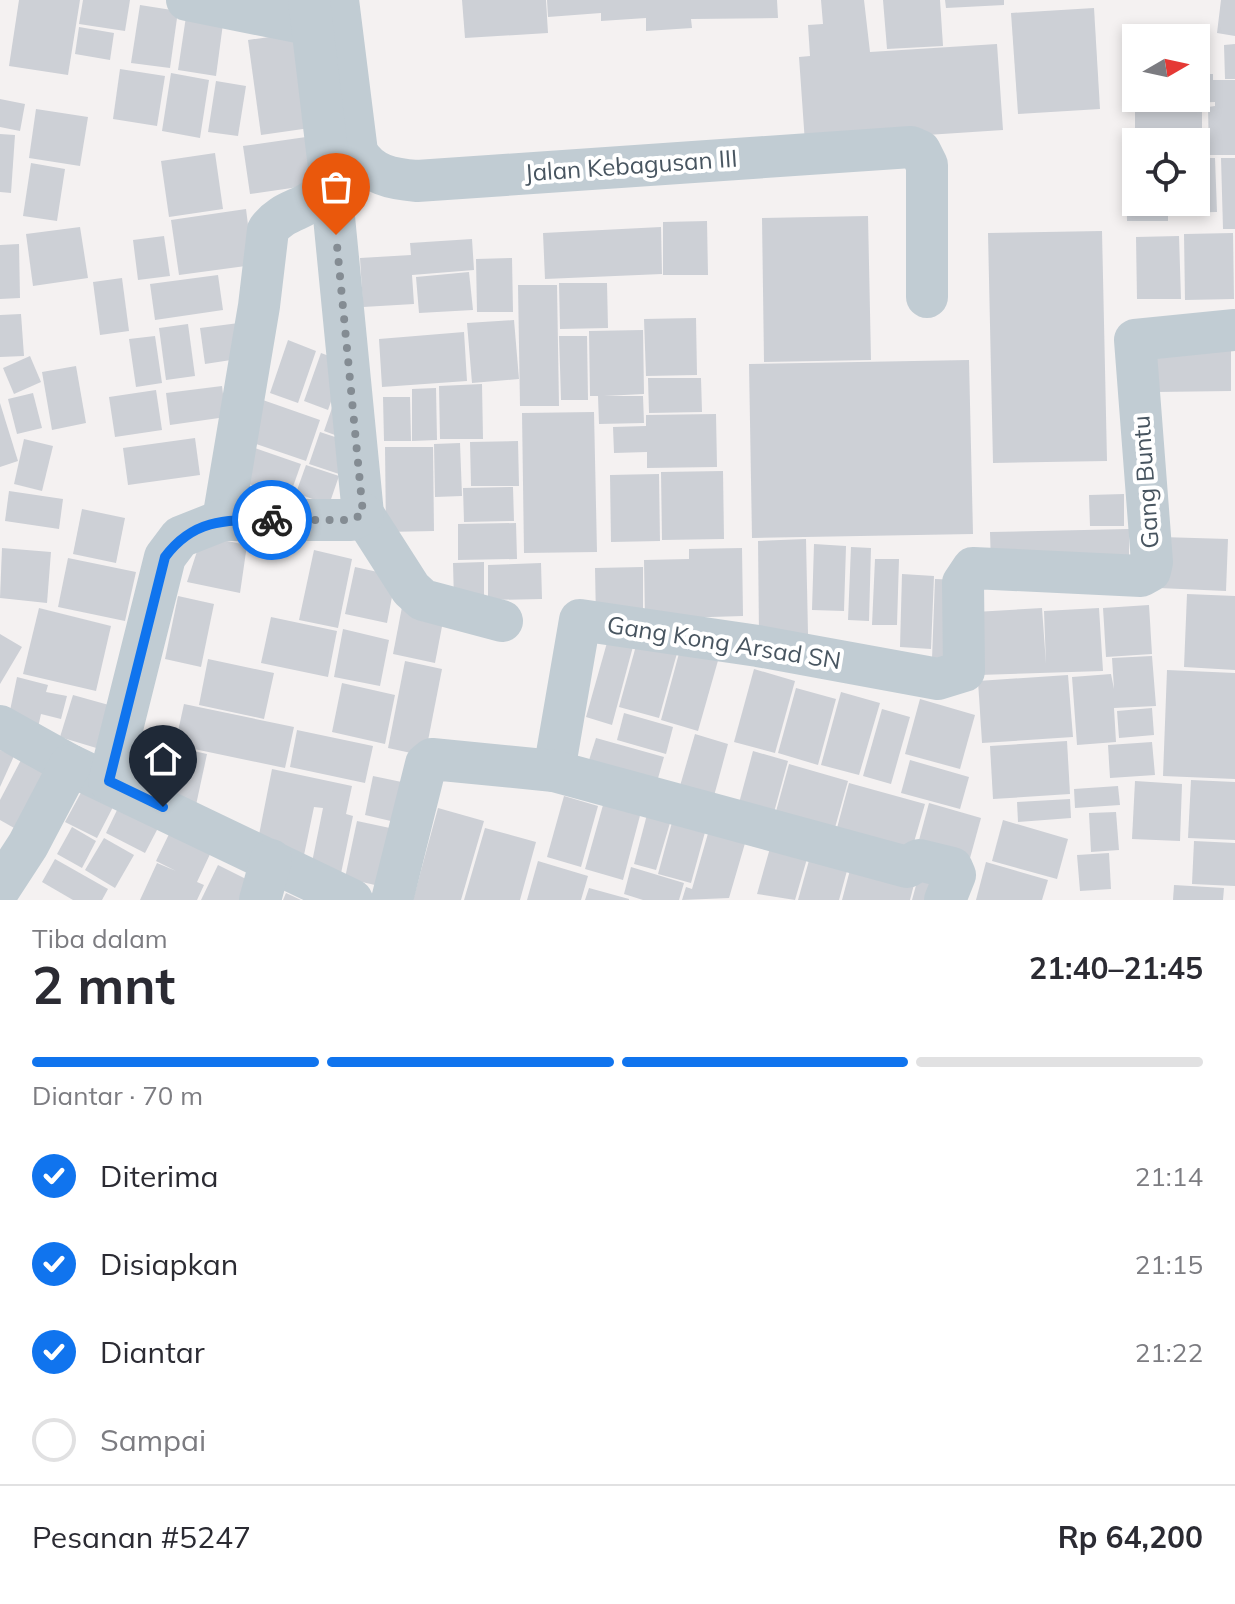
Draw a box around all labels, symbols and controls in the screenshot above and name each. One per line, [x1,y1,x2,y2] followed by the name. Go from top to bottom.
[1122,24,1210,112] north arrow
[1122,24,1210,216] map controls
[1122,128,1210,216] button: locate
[524,143,738,187] street label: Jalan Kebagusan III
[302,153,370,235] pin
[314,165,358,209] icon: bag
[1125,415,1165,550] street label: Gang Buntu
[232,480,312,560] courier
[250,498,294,542] icon: bike
[605,609,843,675] street label: Gang Kong Arsad SN
[129,725,197,807] pin
[141,737,185,781] icon: home
[32,922,168,955] text: Tiba dalam
[1029,949,1203,987] text: 21:40–21:45
[32,952,175,1017] text: 2 mnt
[32,1079,203,1112] text: Diantar · 70 m
[32,1154,76,1198] icon: check
[100,1157,219,1195] text: Diterima
[1135,1160,1203,1193] text: 21:14
[32,1242,76,1286] icon: check
[100,1245,238,1283] text: Disiapkan
[1135,1248,1203,1281] text: 21:15
[32,1330,76,1374] icon: check
[100,1333,205,1371] text: Diantar
[1135,1336,1203,1369] text: 21:22
[100,1421,206,1459] text: Sampai
[32,1518,251,1556] text: Pesanan #5247
[1058,1518,1203,1556] text: Rp 64,200

